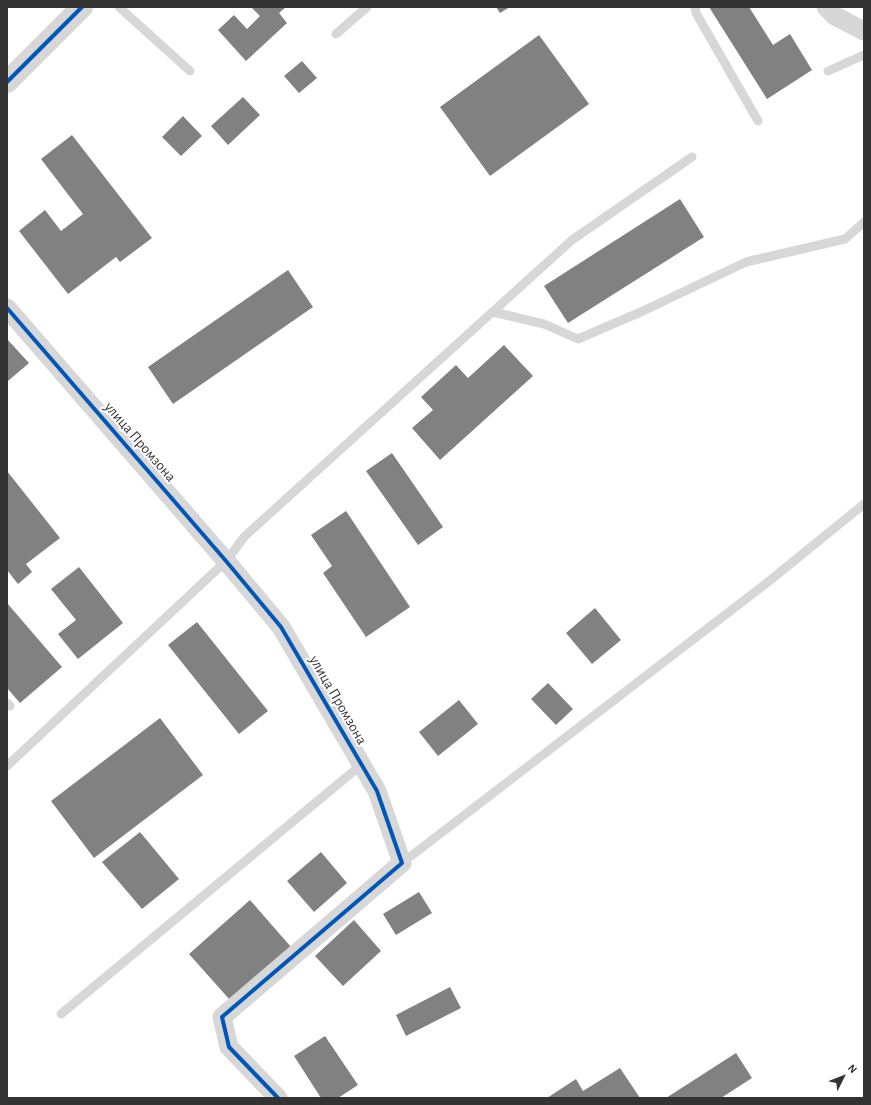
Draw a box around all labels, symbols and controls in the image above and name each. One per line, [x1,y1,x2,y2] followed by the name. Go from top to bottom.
[100,398,180,486] street label: улица Промзона
[305,652,371,748] street label: улица Промзона
[823,1057,863,1097] north arrow
[846,1062,859,1075] text: N

